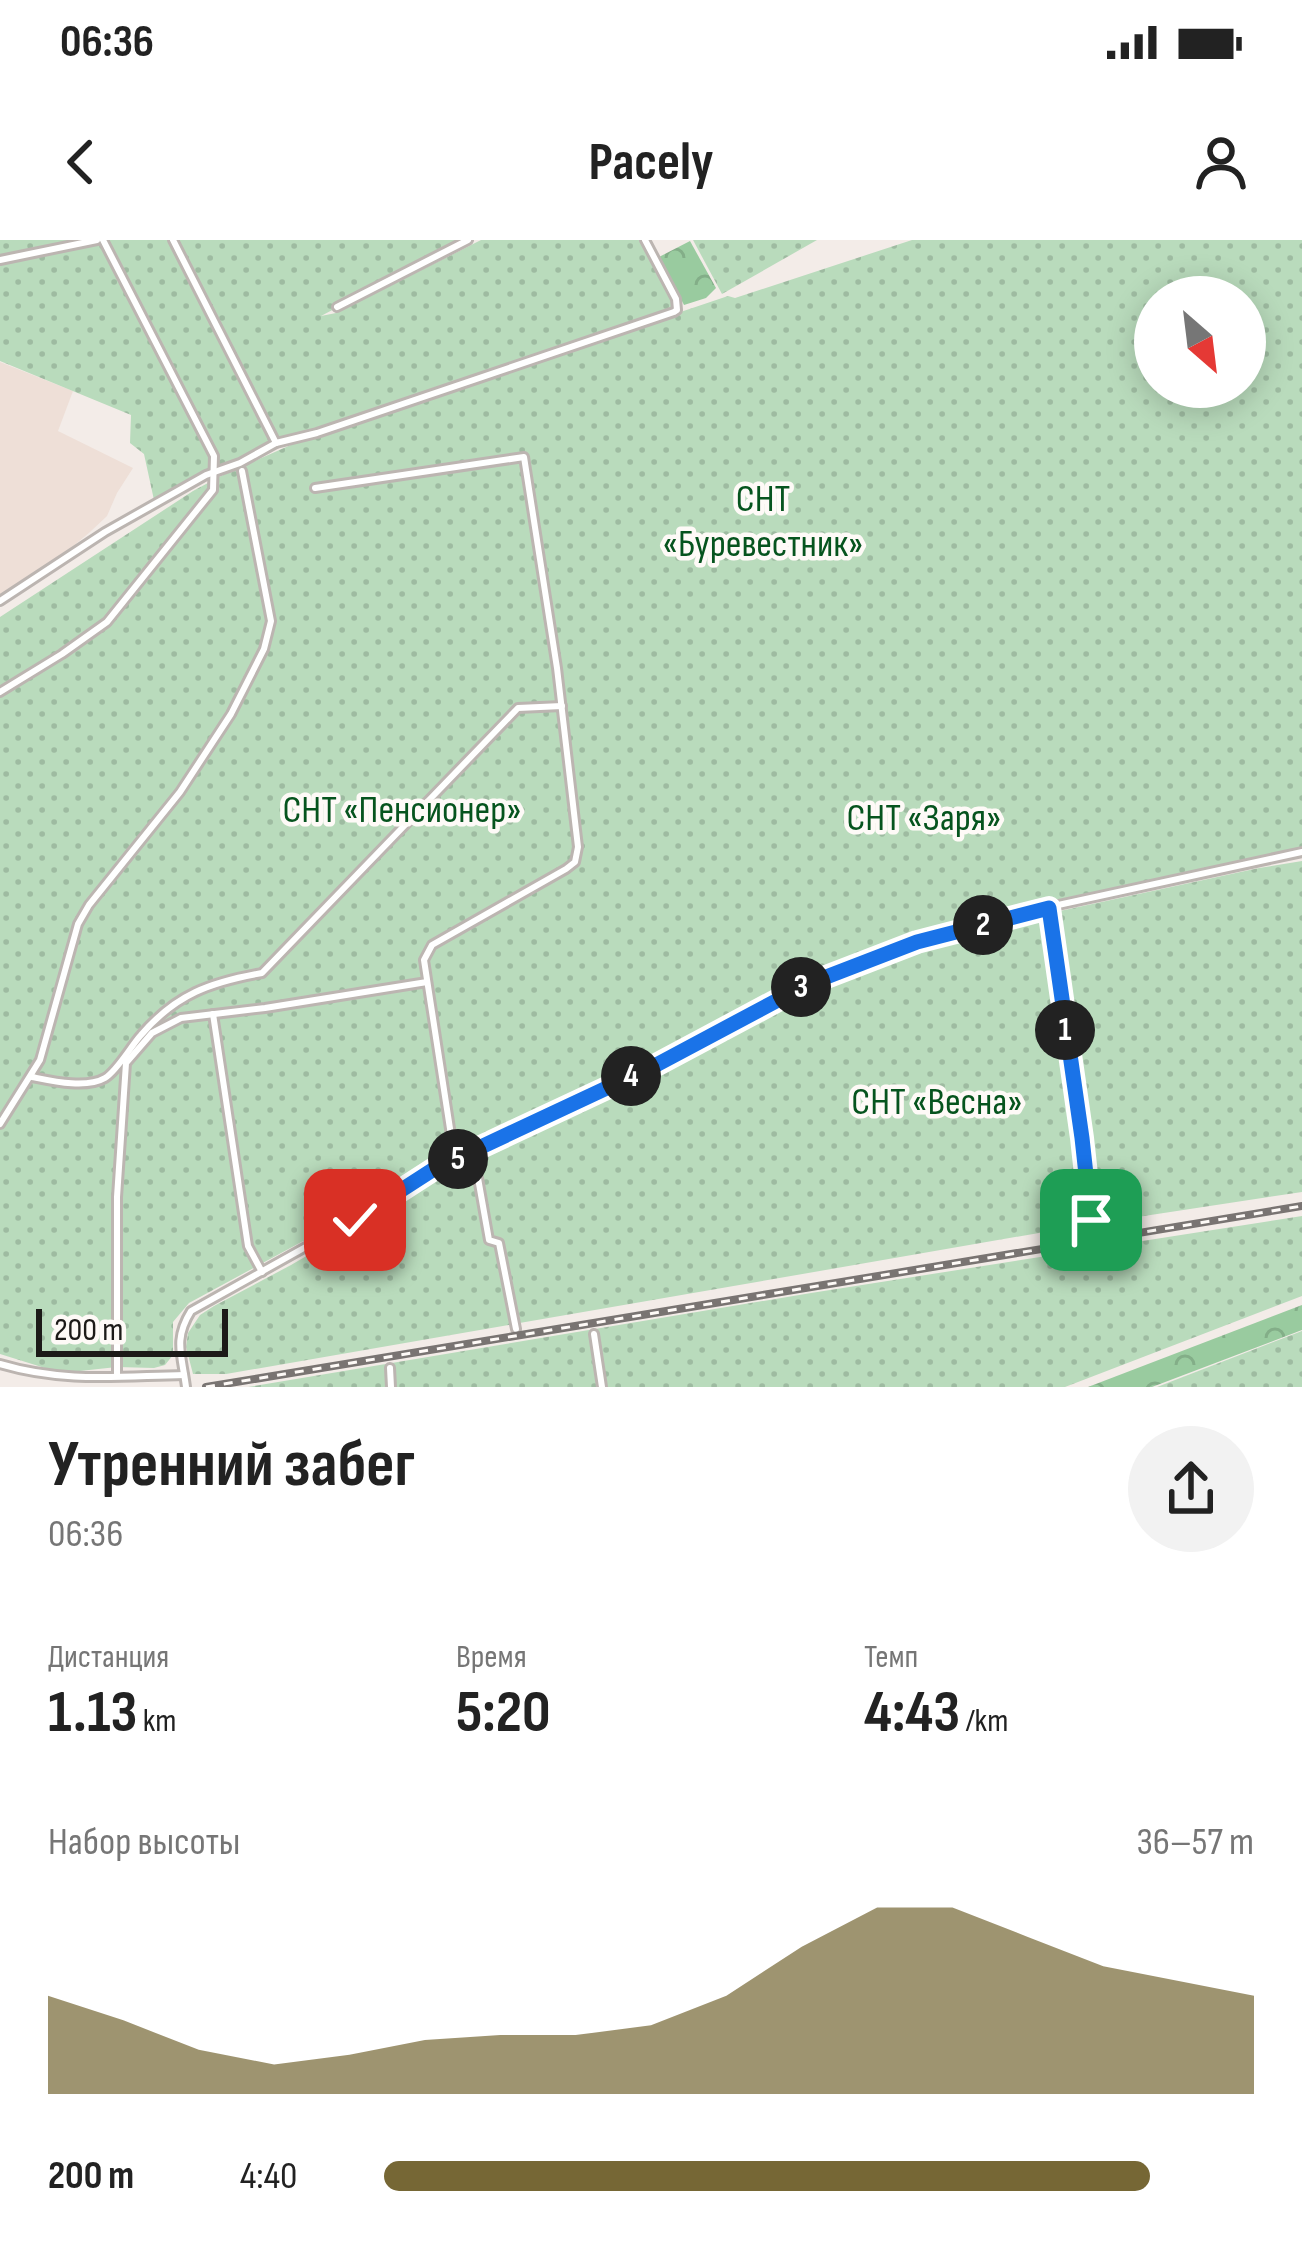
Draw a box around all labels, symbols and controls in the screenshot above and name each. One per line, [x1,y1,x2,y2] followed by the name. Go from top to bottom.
[60,15,154,70] text: 06:36
[48,129,114,195] icon: back
[1188,129,1254,195] icon: person
[588,130,714,195] text: Pacely
[1134,276,1266,408] north arrow
[1134,276,1266,408] map controls
[663,476,863,568] park label: СНТ «Буревестник»
[282,787,522,834] park label: СНТ «Пенсионер»
[846,795,1002,842] park label: СНТ «Заря»
[953,895,1013,955] pin: 2
[976,905,990,945] text: 2
[771,957,831,1017] pin: 3
[794,967,808,1007] text: 3
[1035,1000,1095,1060] pin: 1
[1059,1010,1071,1050] text: 1
[601,1046,661,1106] pin: 4
[623,1056,639,1096] text: 4
[851,1079,1023,1126] park label: СНТ «Весна»
[428,1129,488,1189] pin: 5
[451,1139,465,1179] text: 5
[304,1169,406,1271] pin
[1040,1169,1142,1271] pin
[322,1187,388,1253] icon: check
[1058,1187,1124,1253] icon: arrive
[36,1303,228,1356] scale bar
[54,1310,123,1350] text: 200 m
[48,1426,415,1505] text: Утренний забег
[1128,1426,1254,1552] button: share
[48,1511,123,1558] text: 06:36
[48,1637,169,1677] text: Дистанция
[456,1637,527,1677] text: Время
[864,1637,918,1677] text: Темп
[48,1677,138,1749] text: 1.13
[456,1677,551,1749] text: 5:20
[864,1677,960,1749] text: 4:43
[138,1701,177,1741] text: km
[960,1701,1008,1741] text: /km
[48,1819,240,1866] text: Набор высоты
[1137,1819,1254,1866] text: 36–57 m
[48,2153,134,2200] text: 200 m
[240,2153,297,2200] text: 4:40

